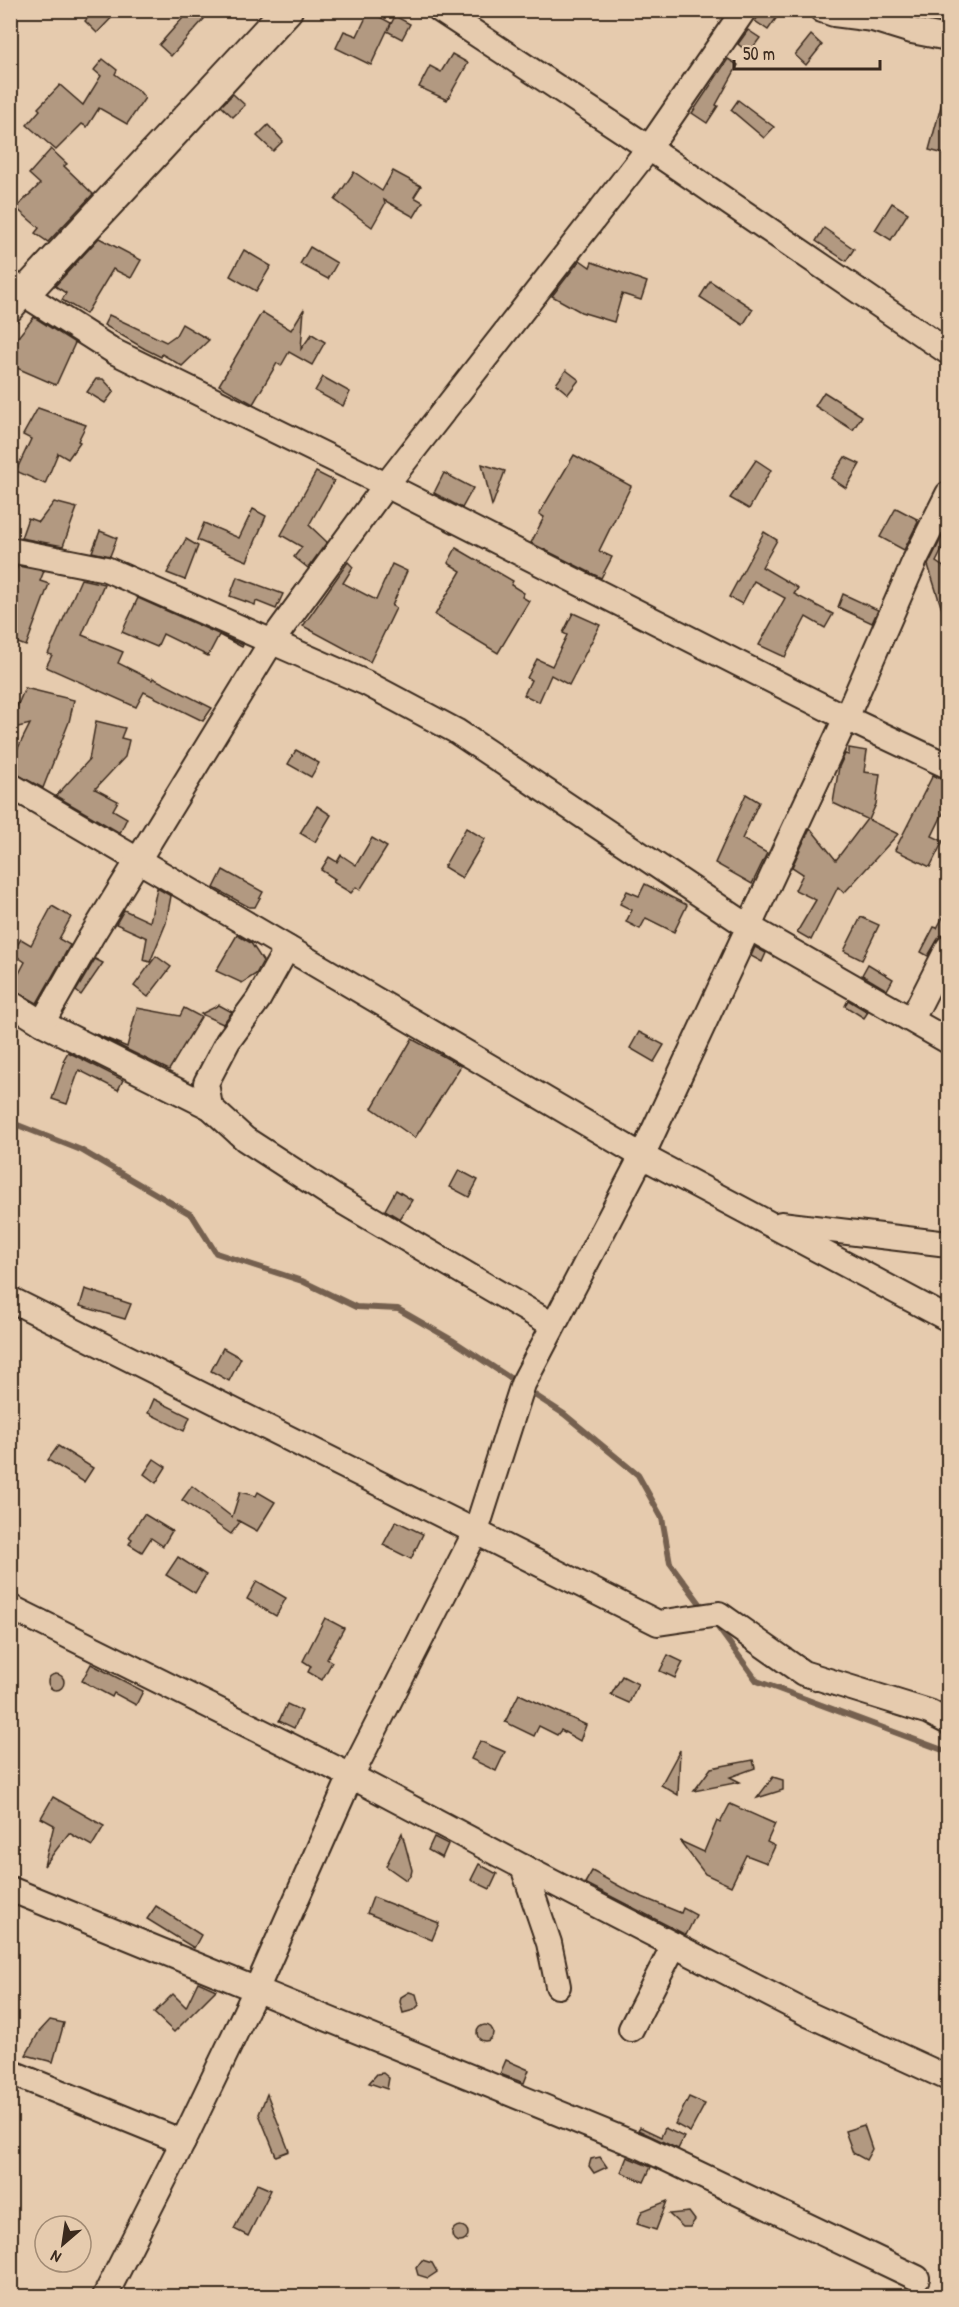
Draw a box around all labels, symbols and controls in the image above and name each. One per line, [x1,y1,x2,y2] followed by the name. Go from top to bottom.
[734,33,880,71] scale bar
[743,41,775,66] text: 50 m
[33,2214,93,2274] north arrow
[46,2245,65,2269] text: N

